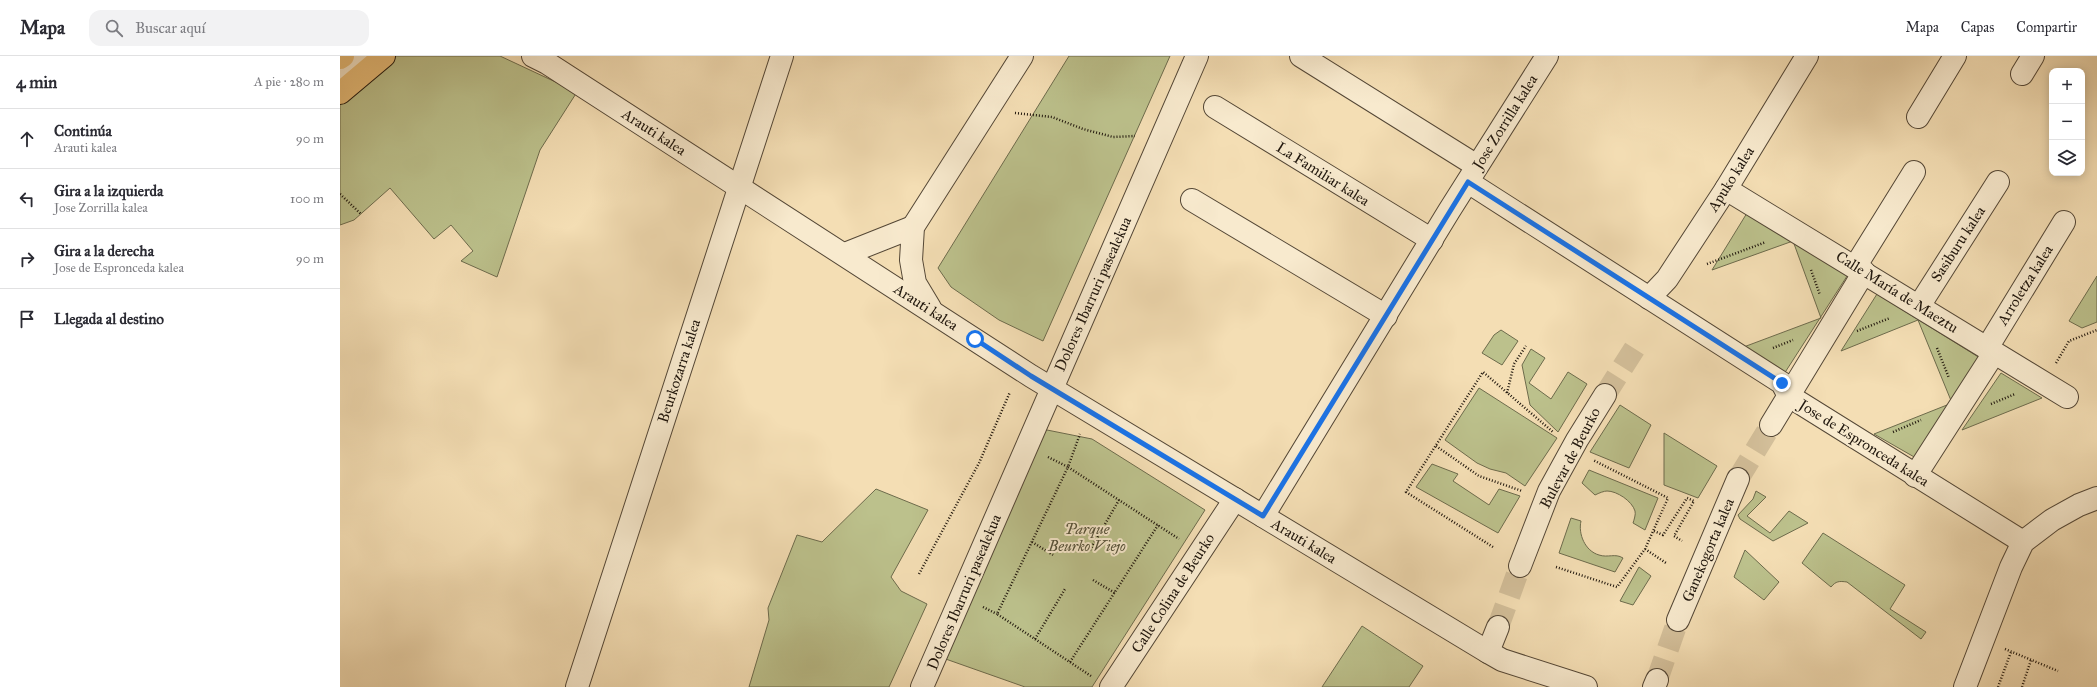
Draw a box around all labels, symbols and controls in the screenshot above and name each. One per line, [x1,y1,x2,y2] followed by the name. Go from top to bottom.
[89,10,369,46] search box
[20,16,65,39] text: Mapa
[103,17,125,39] icon: search
[135,19,206,37] text: Buscar aquí
[1906,19,1939,36] text: Mapa
[1961,19,1994,36] text: Capas
[2016,19,2077,36] text: Compartir
[2049,68,2085,176] map controls
[2049,68,2085,104] button: +
[1468,71,1543,175] street label: Jose Zorrilla kalea
[16,72,57,93] text: 4 min
[254,74,324,90] text: A pie · 280 m
[618,104,690,160] street label: Arauti kalea
[2049,104,2085,140] button: −
[54,122,112,140] text: Continúa
[16,128,38,150] icon: ahead
[296,131,324,147] text: 90 m
[1273,138,1373,210] street label: La Familiar kalea
[54,140,117,156] text: Arauti kalea
[2049,140,2085,176] button: layers
[1703,143,1758,216] street label: Apuko kalea
[54,182,163,200] text: Gira a la izquierda
[16,188,38,210] icon: left
[290,191,324,207] text: 100 m
[54,200,148,216] text: Jose Zorrilla kalea
[1927,202,1989,285] street label: Sasiburu kalea
[1051,213,1136,374] street label: Dolores Ibarruri pasealekua
[1993,241,2057,329] street label: Arroletza kalea
[54,242,154,260] text: Gira a la derecha
[1833,247,1961,337] street label: Calle María de Maeztu
[16,248,38,270] icon: right
[296,251,324,267] text: 90 m
[54,260,184,276] text: Jose de Espronceda kalea
[890,279,962,335] street label: Arauti kalea
[16,308,38,330] icon: arrive
[54,310,164,328] text: Llegada al destino
[654,316,704,425] street label: Beurkozarra kalea
[966,330,984,348] route start
[1773,374,1791,392] route end
[1793,395,1933,492] street label: Jose de Espronceda kalea
[1536,404,1604,511] street label: Bulevar de Beurko
[1678,495,1738,605] street label: Ganekogorta kalea
[923,511,1005,673] street label: Dolores Ibarruri pasealekua
[1267,514,1340,568] street label: Arauti kalea
[1047,520,1126,555] park label: Parque Beurko Viejo
[1128,530,1219,656] street label: Calle Colina de Beurko

